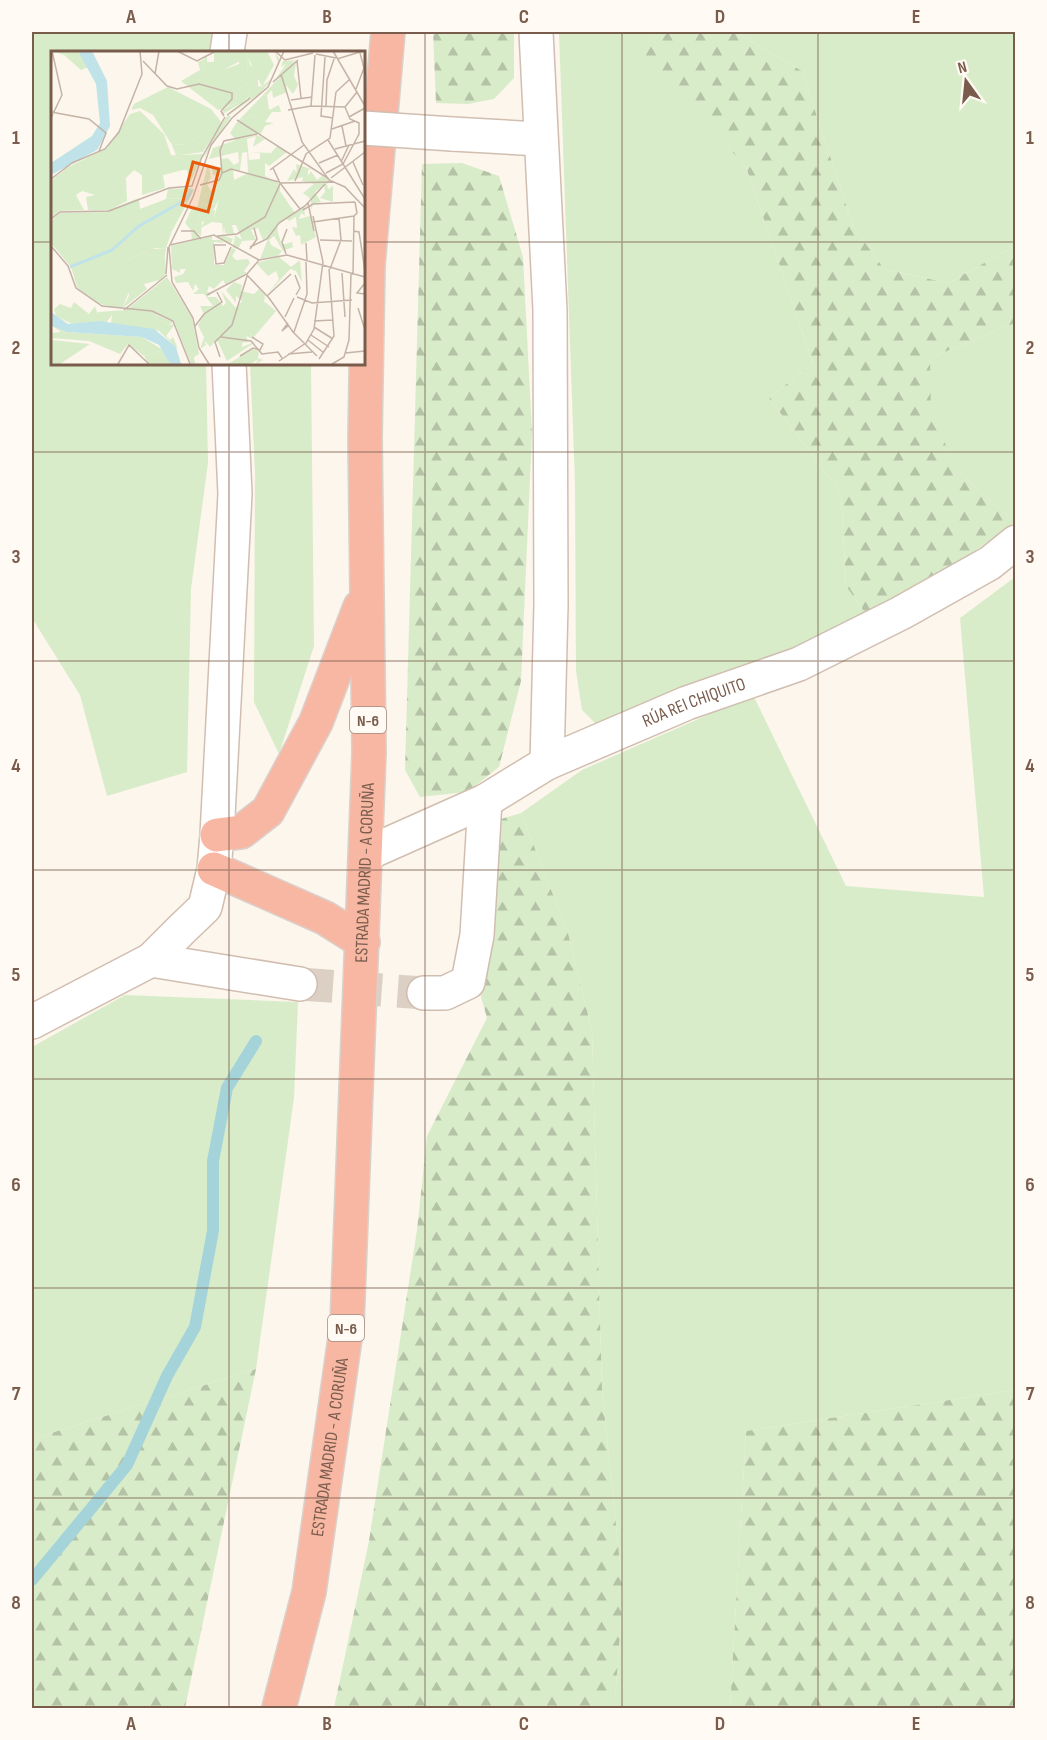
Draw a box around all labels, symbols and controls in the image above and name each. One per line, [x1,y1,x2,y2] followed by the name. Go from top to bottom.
[125,5,136,29] text: A
[322,5,332,29] text: B
[519,5,529,29] text: C
[715,5,725,29] text: D
[912,5,920,29] text: E
[51,51,364,364] inset map
[936,51,996,111] north arrow
[956,58,969,78] text: N
[12,126,20,150] text: 1
[1026,126,1034,150] text: 1
[12,336,20,360] text: 2
[1026,336,1034,360] text: 2
[12,545,21,569] text: 3
[1026,545,1035,569] text: 3
[639,673,748,732] street label: RÚA REI CHIQUITO
[350,707,386,733] road number: N-6
[11,754,21,778] text: 4
[1025,754,1035,778] text: 4
[351,782,379,963] street label: ESTRADA MADRID - A CORUÑA
[12,963,21,987] text: 5
[1026,963,1035,987] text: 5
[11,1173,21,1197] text: 6
[1025,1173,1035,1197] text: 6
[328,1315,364,1341] road number: N-6
[307,1356,353,1538] street label: ESTRADA MADRID - A CORUÑA
[12,1382,21,1406] text: 7
[1026,1382,1035,1406] text: 7
[11,1591,21,1615] text: 8
[1025,1591,1035,1615] text: 8
[125,1712,136,1736] text: A
[322,1712,332,1736] text: B
[519,1712,529,1736] text: C
[715,1712,725,1736] text: D
[912,1712,920,1736] text: E

